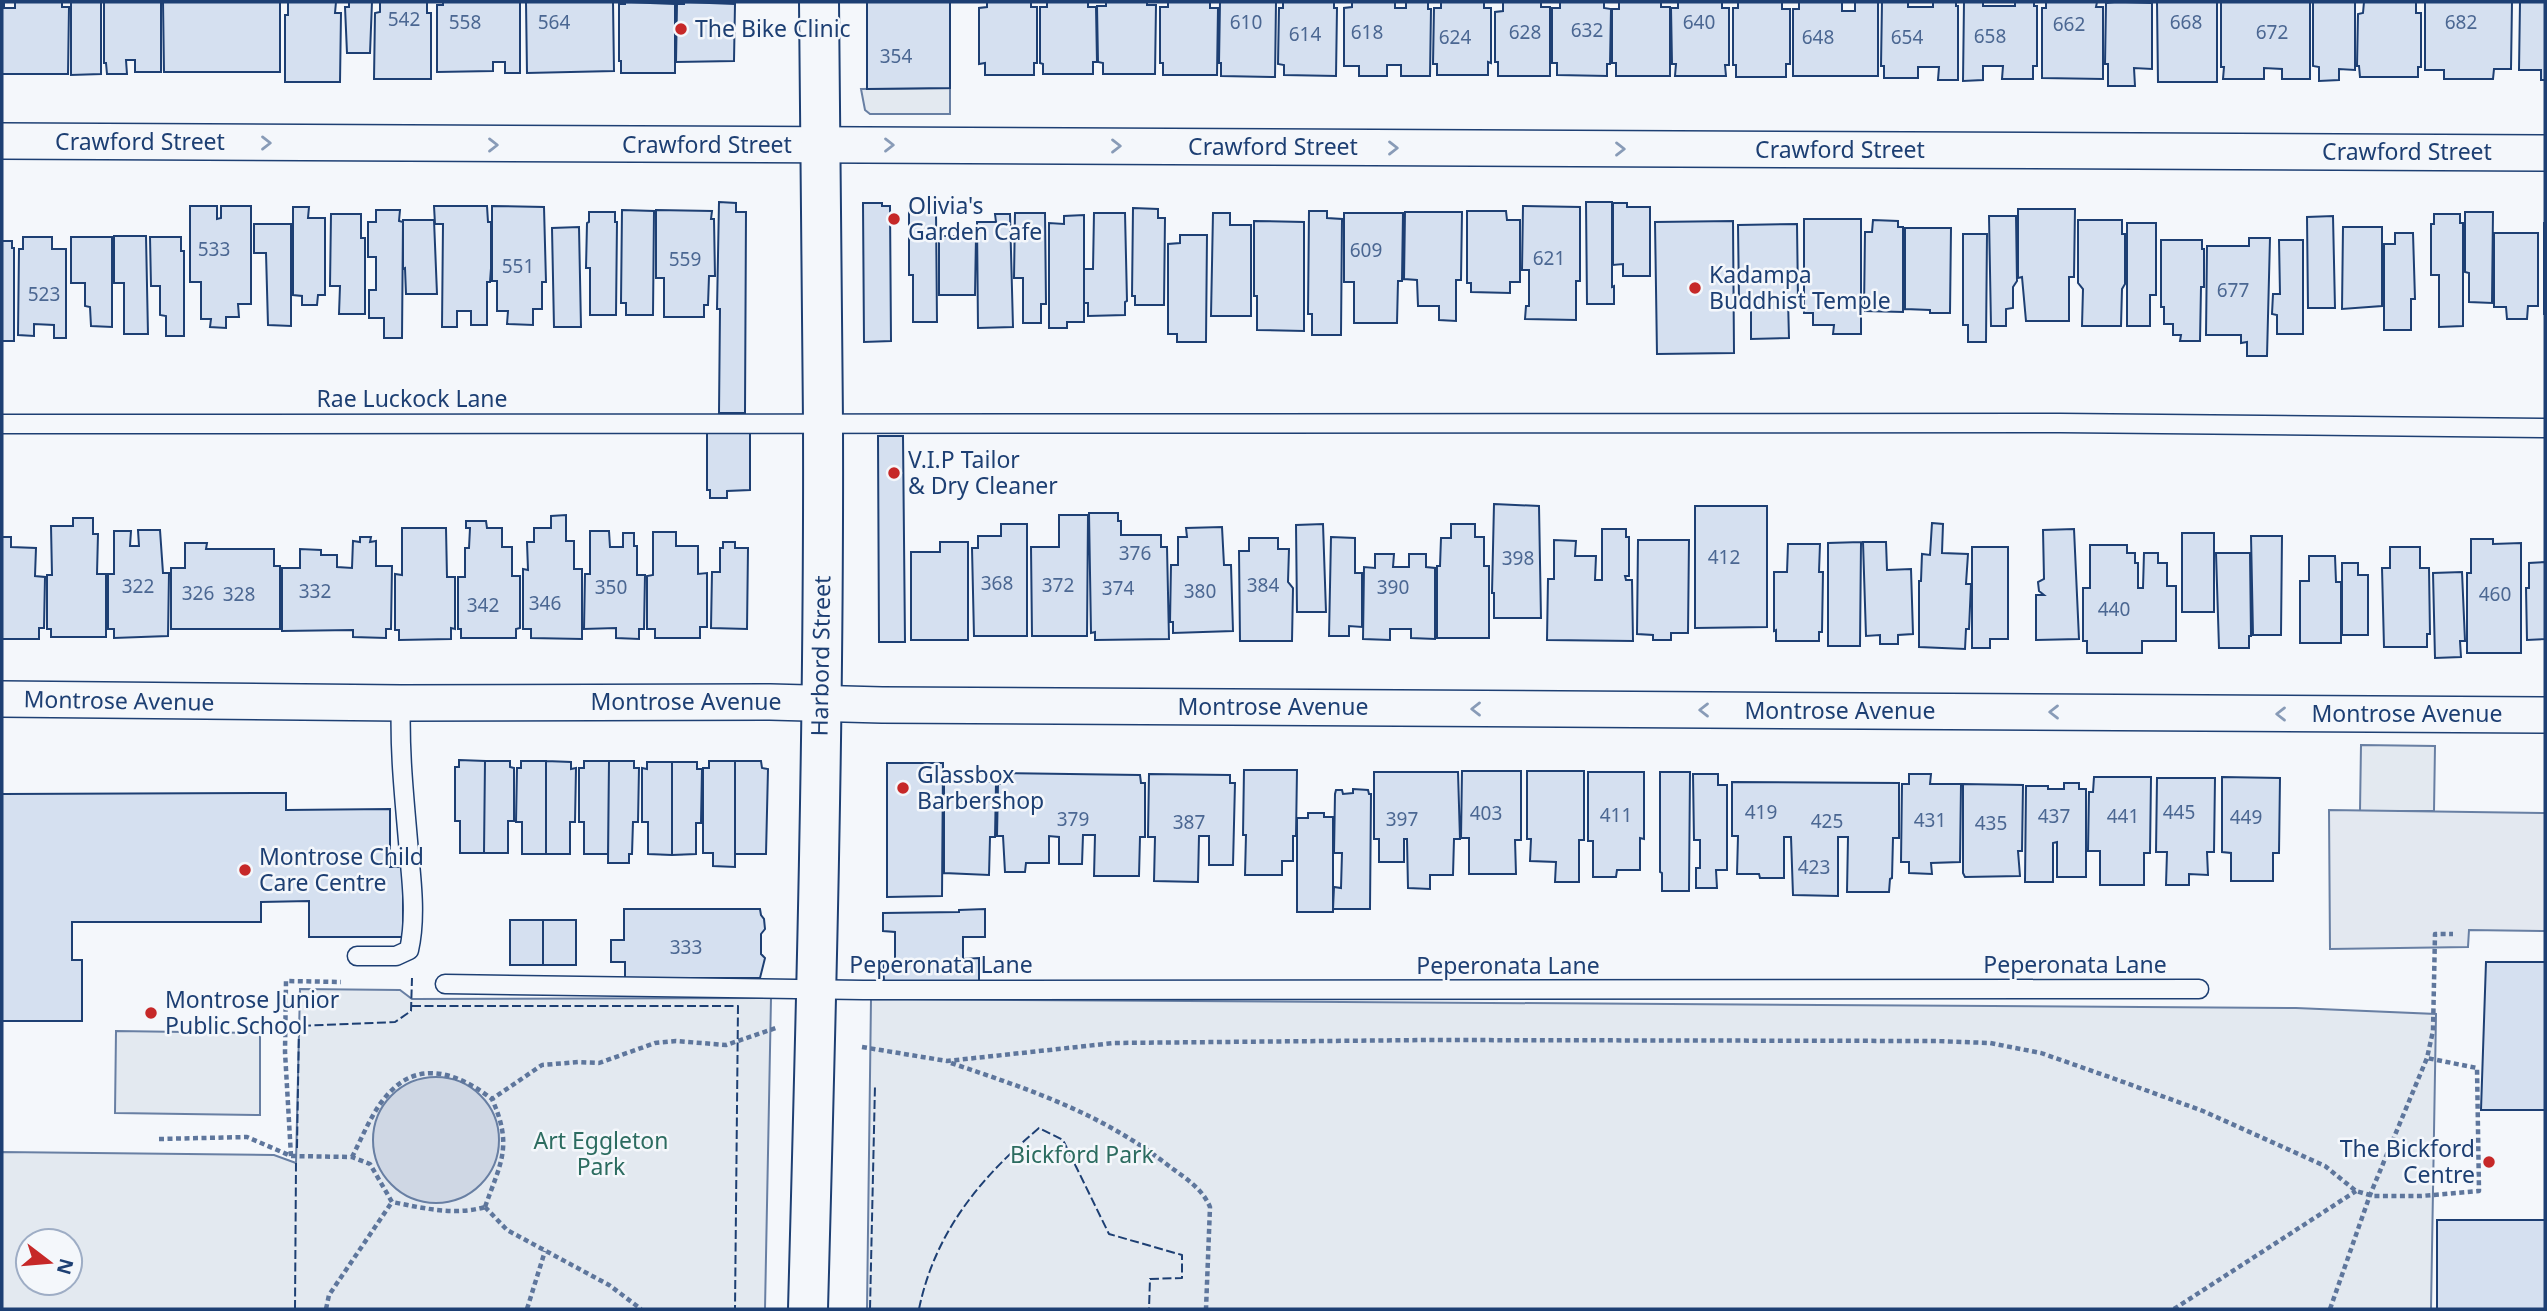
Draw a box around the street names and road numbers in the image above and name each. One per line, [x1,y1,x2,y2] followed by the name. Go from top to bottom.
[55,125,225,157] street label: Crawford Street
[622,128,792,160] street label: Crawford Street
[1188,130,1358,162] street label: Crawford Street
[1755,133,1925,165] street label: Crawford Street
[2322,135,2492,167] street label: Crawford Street
[316,382,508,414] street label: Rae Luckock Lane
[803,575,837,737] street label: Harbord Street
[23,682,215,718] street label: Montrose Avenue
[591,685,781,717] street label: Montrose Avenue
[1178,690,1368,722] street label: Montrose Avenue
[1745,694,1935,726] street label: Montrose Avenue
[2312,697,2502,729] street label: Montrose Avenue
[849,948,1033,980] street label: Peperonata Lane
[1983,948,2167,980] street label: Peperonata Lane
[1416,949,1600,981] street label: Peperonata Lane

